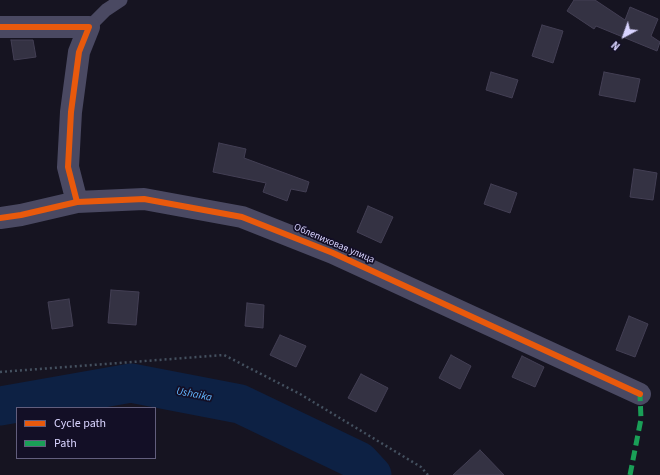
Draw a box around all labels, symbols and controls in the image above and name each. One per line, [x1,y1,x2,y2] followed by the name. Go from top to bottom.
[604,16,644,56] north arrow
[608,37,623,54] text: N
[292,222,376,266] street label: Облепиховая улица
[175,385,213,405] water label: Ushaika
[16,407,156,459] legend
[54,415,106,432] text: Cycle path
[54,435,77,452] text: Path

